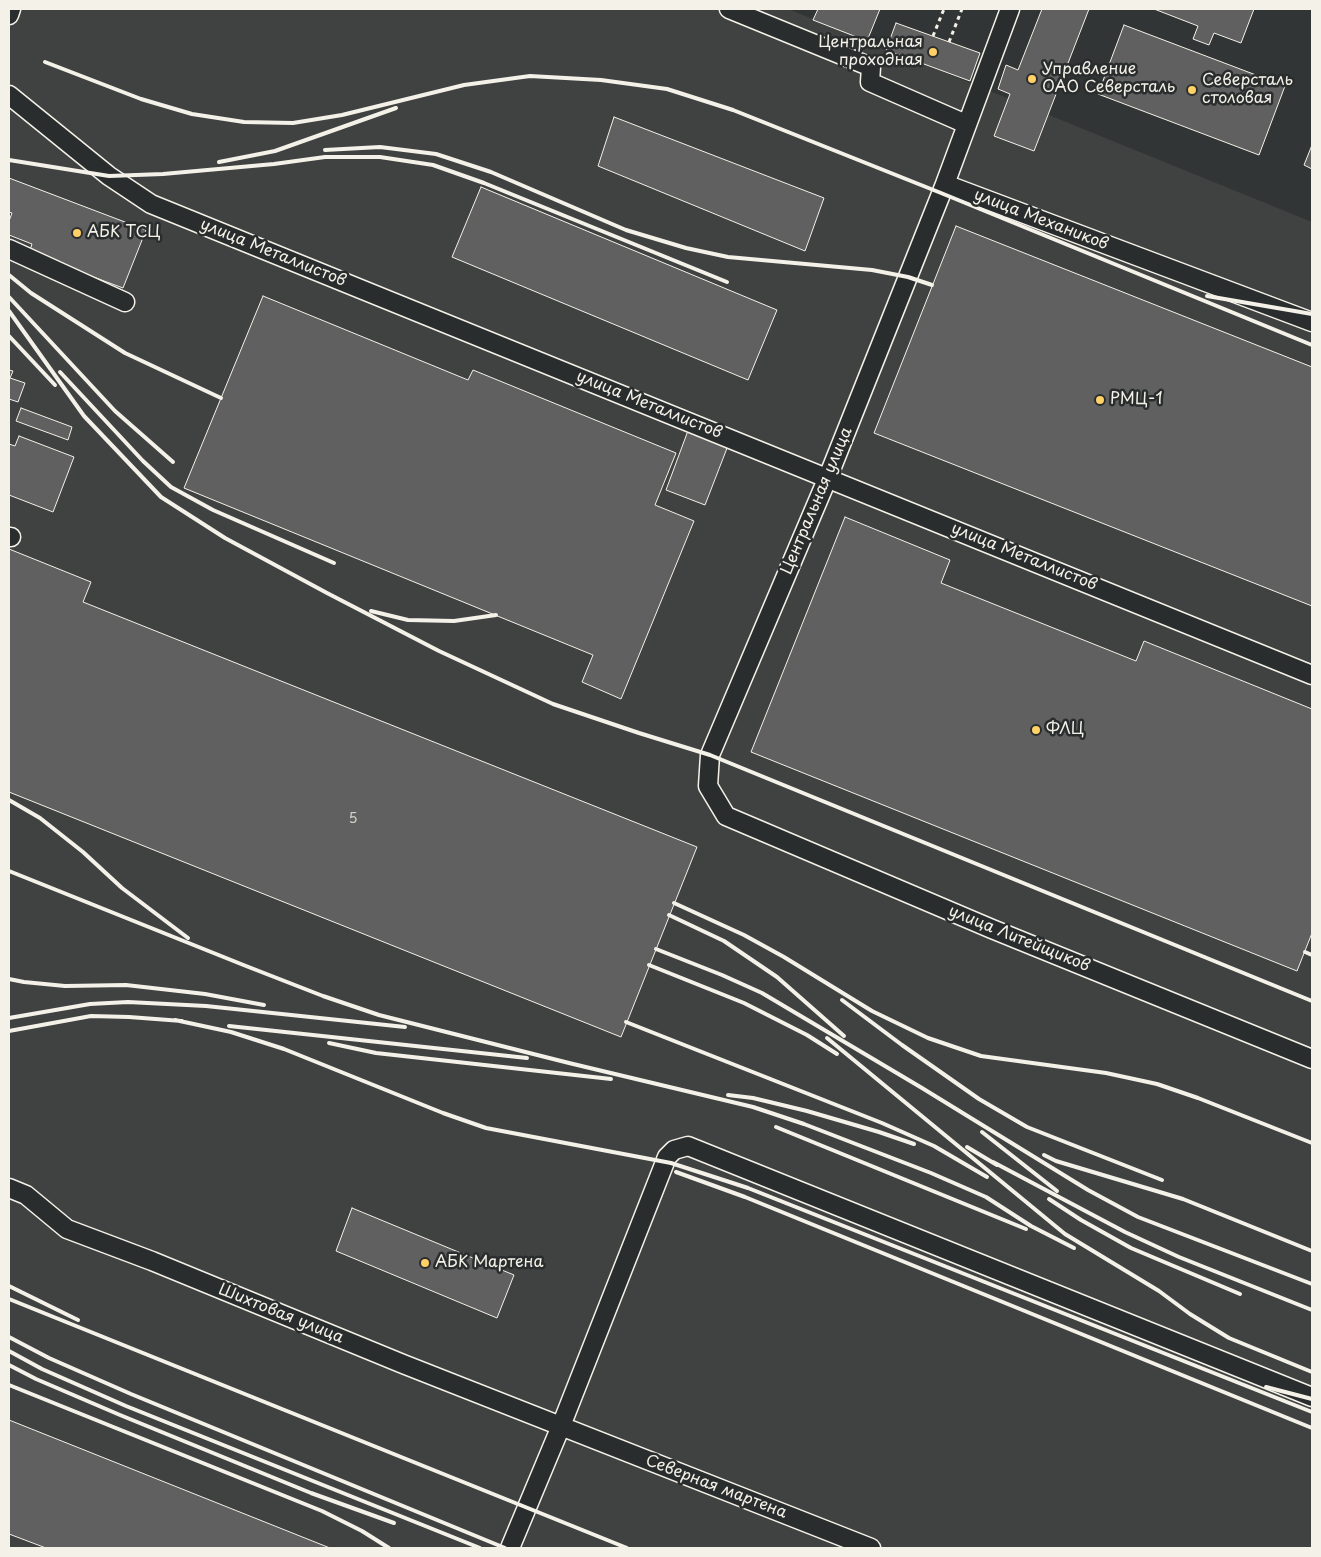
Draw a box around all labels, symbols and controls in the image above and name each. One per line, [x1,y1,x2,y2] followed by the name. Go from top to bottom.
[818,33,923,71] place label: Центральная проходная
[927,46,939,58] marker: Центральная проходная
[1042,60,1175,98] place label: Управление OAO Северсталь
[1202,71,1293,109] place label: Северсталь столовая
[1026,73,1038,85] marker: Управление OAO Северсталь
[1186,84,1198,96] marker: Северсталь столовая
[971,186,1111,254] street label: улица Механиков
[197,215,349,291] street label: улица Металлистов
[87,223,161,243] place label: АБК ТСЦ
[71,227,83,239] marker: АБК ТСЦ
[573,367,725,443] street label: улица Металлистов
[1110,390,1163,410] place label: РМЦ-1
[1094,394,1106,406] marker: РМЦ-1
[777,425,857,577] street label: Центральная улица
[948,519,1100,595] street label: улица Металлистов
[1046,720,1084,740] place label: ФЛЦ
[1030,724,1042,736] marker: ФЛЦ
[348,811,358,827] house number: 5
[945,902,1093,976] street label: улица Литейщиков
[435,1253,543,1273] place label: АБК Мартена
[419,1257,431,1269] marker: АБК Мартена
[216,1280,346,1348] street label: Шихтовая улица
[643,1451,789,1523] street label: Северная мартена

